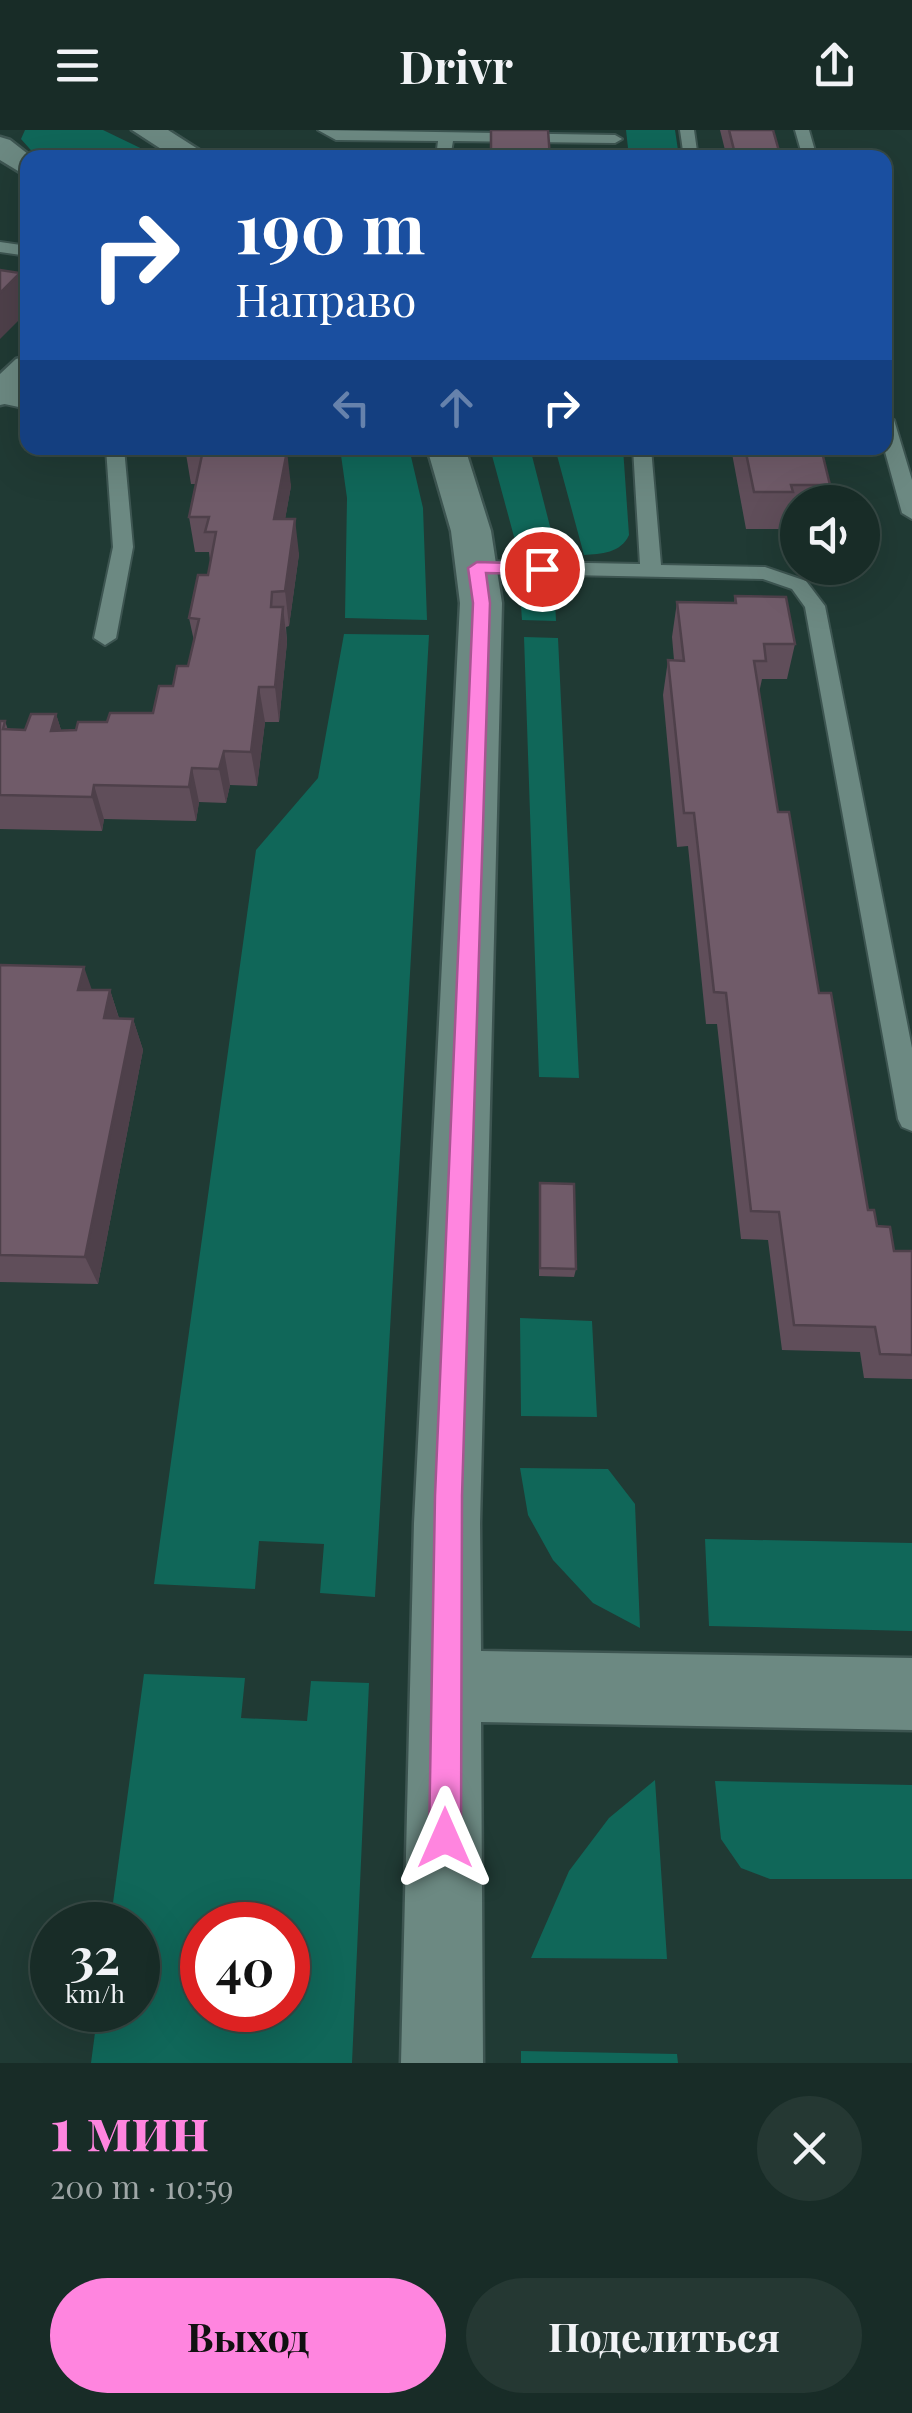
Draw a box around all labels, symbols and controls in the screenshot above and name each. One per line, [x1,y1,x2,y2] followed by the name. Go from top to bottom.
[399,35,513,95] text: Drivr
[50,38,105,93] icon: menu
[807,38,862,93] icon: share
[235,178,425,272] text: 190 m
[70,190,200,320] icon: right
[235,268,417,328] text: Направо
[324,380,379,435] icon: left
[429,380,484,435] icon: ahead
[534,380,589,435] icon: right
[780,485,880,585] map controls
[780,485,880,585] button: sound
[500,527,585,612] pin
[515,542,570,597] icon: arrive
[393,1786,497,1890] position arrow
[180,1902,310,2032] speed limit sign: 40
[70,1921,120,1988] text: 32
[65,1976,125,2009] text: km/h
[50,2086,209,2166] text: 1 мин
[757,2096,862,2201] button: close
[50,2164,234,2207] text: 200 m · 10:59
[50,2278,446,2393] button: Выход
[466,2278,862,2393] button: Поделиться

